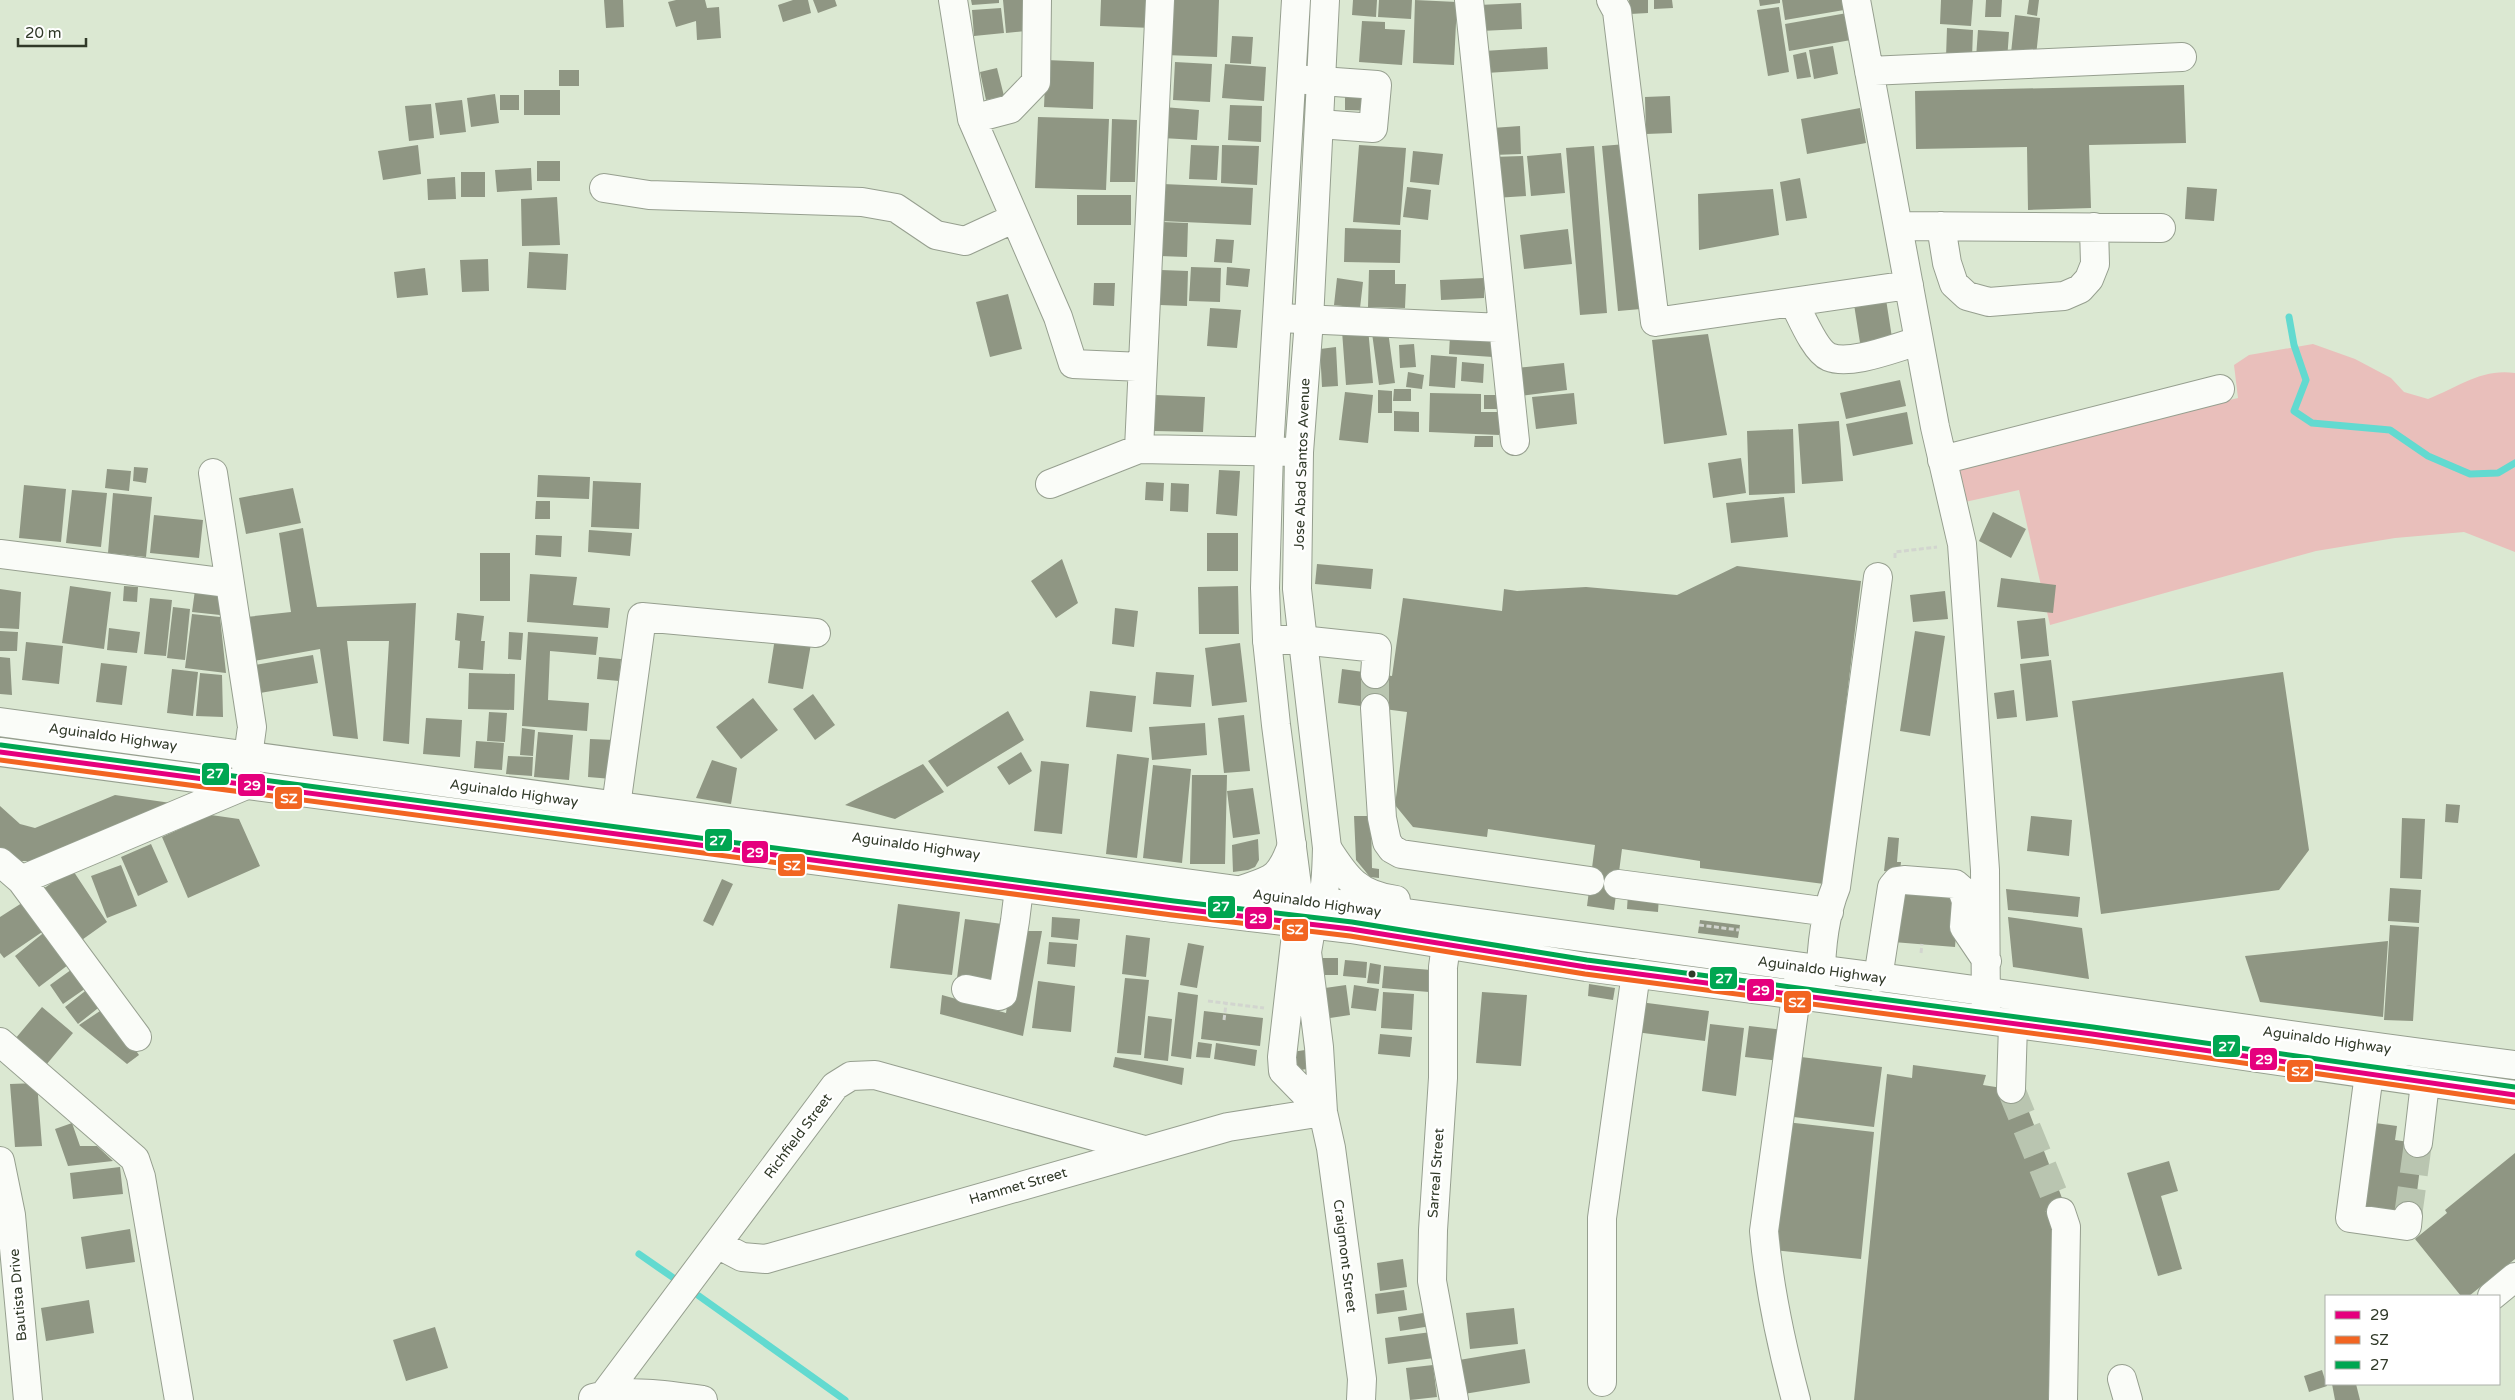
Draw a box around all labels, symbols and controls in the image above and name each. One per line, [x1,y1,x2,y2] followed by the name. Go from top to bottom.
[18,15,85,47] scale bar
[25,24,62,42] text: 20 m
[1291,378,1313,550] street label: Jose Abad Santos Avenue
[48,720,179,754] street label: Aguinaldo Highway
[201,762,230,786] line badge: 27
[206,765,224,782] text: 27
[237,773,266,797] line badge: 29
[449,776,580,810] street label: Aguinaldo Highway
[243,777,261,794] text: 29
[274,786,303,810] line badge: SZ
[280,790,298,807] text: SZ
[704,828,733,852] line badge: 27
[851,829,982,863] street label: Aguinaldo Highway
[709,832,727,849] text: 27
[741,840,769,864] line badge: 29
[746,844,764,861] text: 29
[777,853,806,877] line badge: SZ
[783,857,801,874] text: SZ
[1252,886,1383,920] street label: Aguinaldo Highway
[1207,895,1236,919] line badge: 27
[1212,898,1230,915] text: 27
[1244,906,1273,930] line badge: 29
[1249,910,1267,927] text: 29
[1281,918,1309,942] line badge: SZ
[1286,921,1304,938] text: SZ
[1757,953,1888,987] street label: Aguinaldo Highway
[1709,966,1738,990] line badge: 27
[1687,969,1697,979] unlabelled marker
[1715,970,1733,987] text: 27
[1746,978,1775,1002] line badge: 29
[1752,982,1770,999] text: 29
[1783,990,1812,1014] line badge: SZ
[1788,994,1806,1011] text: SZ
[2262,1023,2393,1057] street label: Aguinaldo Highway
[2212,1034,2241,1058] line badge: 27
[2218,1038,2236,1055] text: 27
[2249,1047,2278,1071] line badge: 29
[2255,1051,2273,1068] text: 29
[2286,1059,2314,1083] line badge: SZ
[2291,1063,2309,1080] text: SZ
[760,1090,836,1182] street label: Richfield Street
[1424,1127,1448,1218] street label: Sarreal Street
[967,1164,1070,1208] street label: Hammet Street
[1330,1198,1360,1314] street label: Craigmont Street
[5,1248,31,1342] street label: Bautista Drive
[2325,1295,2500,1385] legend
[2370,1306,2389,1324] text: 29
[2370,1331,2389,1349] text: SZ
[2370,1356,2389,1374] text: 27

